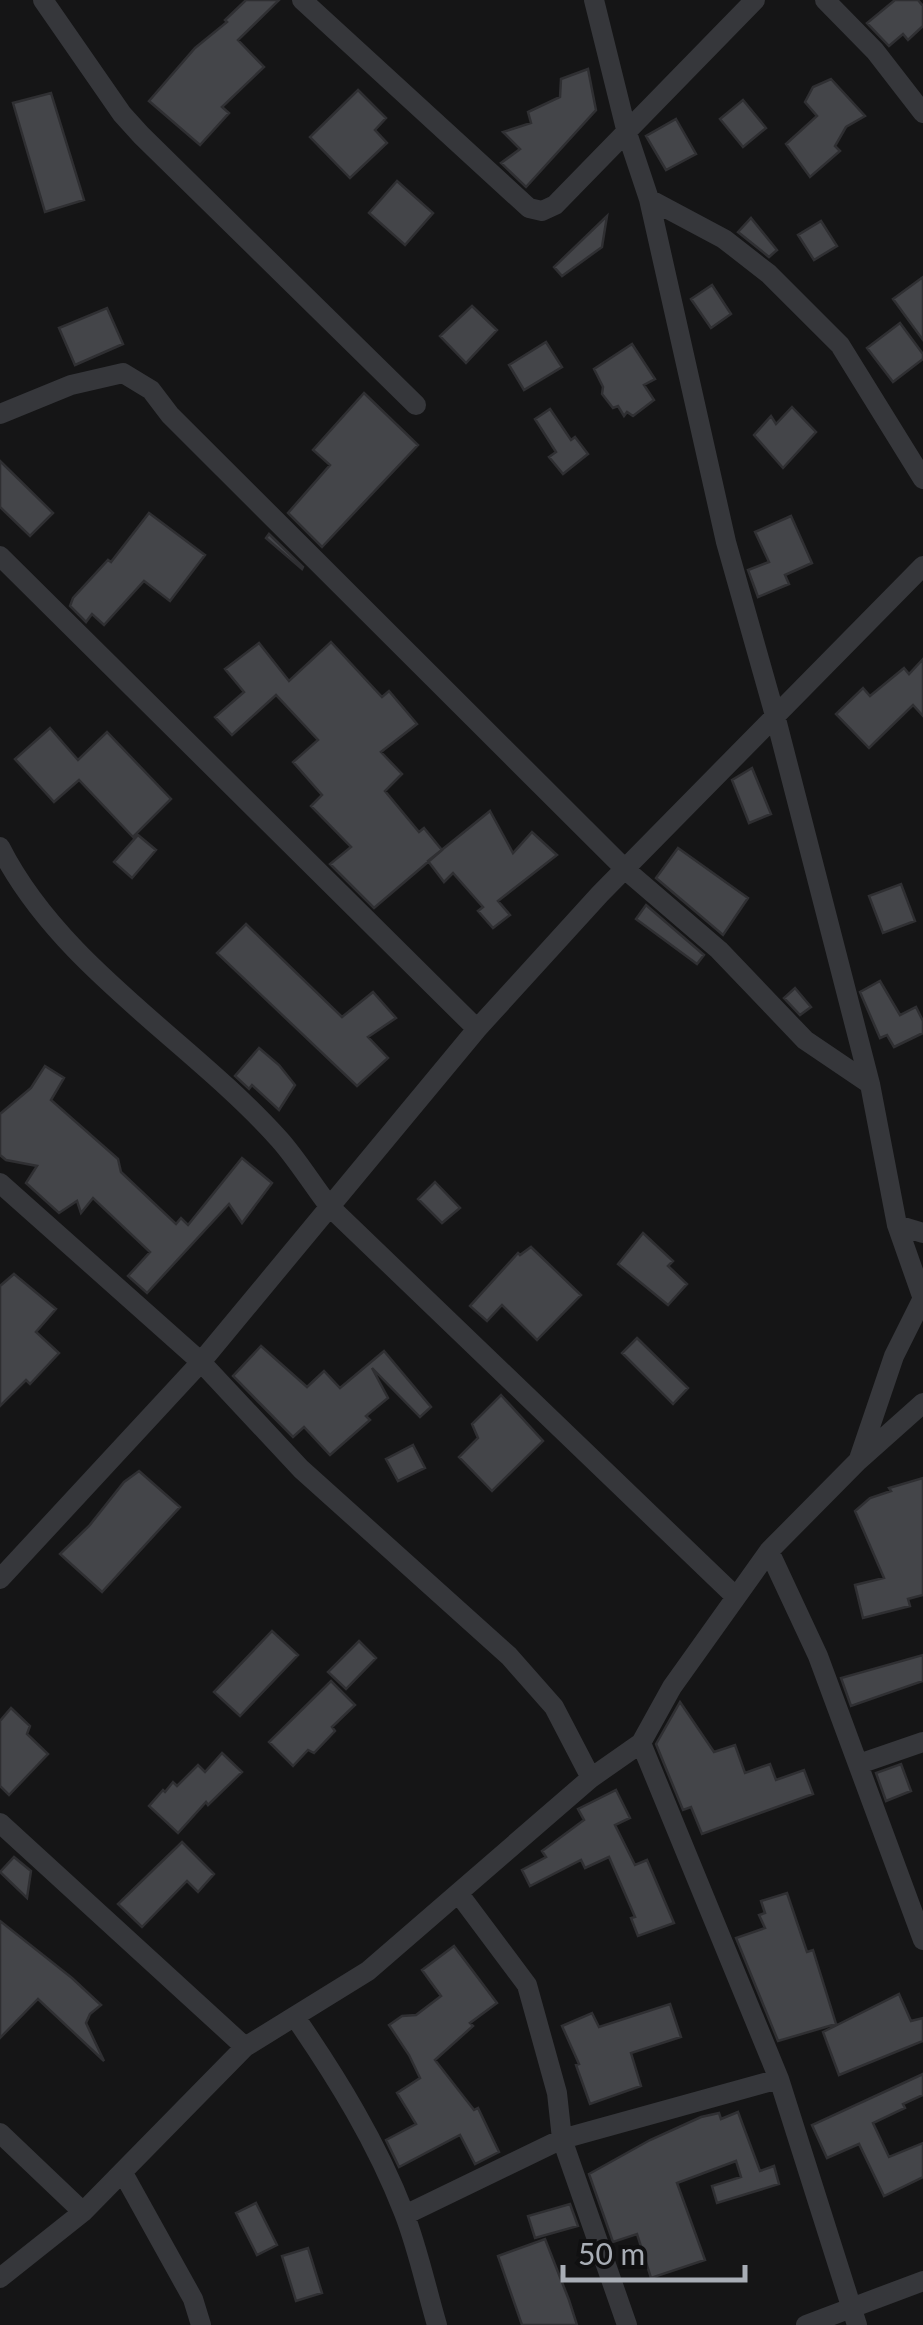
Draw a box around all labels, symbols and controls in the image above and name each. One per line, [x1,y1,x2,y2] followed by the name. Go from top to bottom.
[563,2220,746,2282] scale bar
[578,2235,645,2271] text: 50 m

